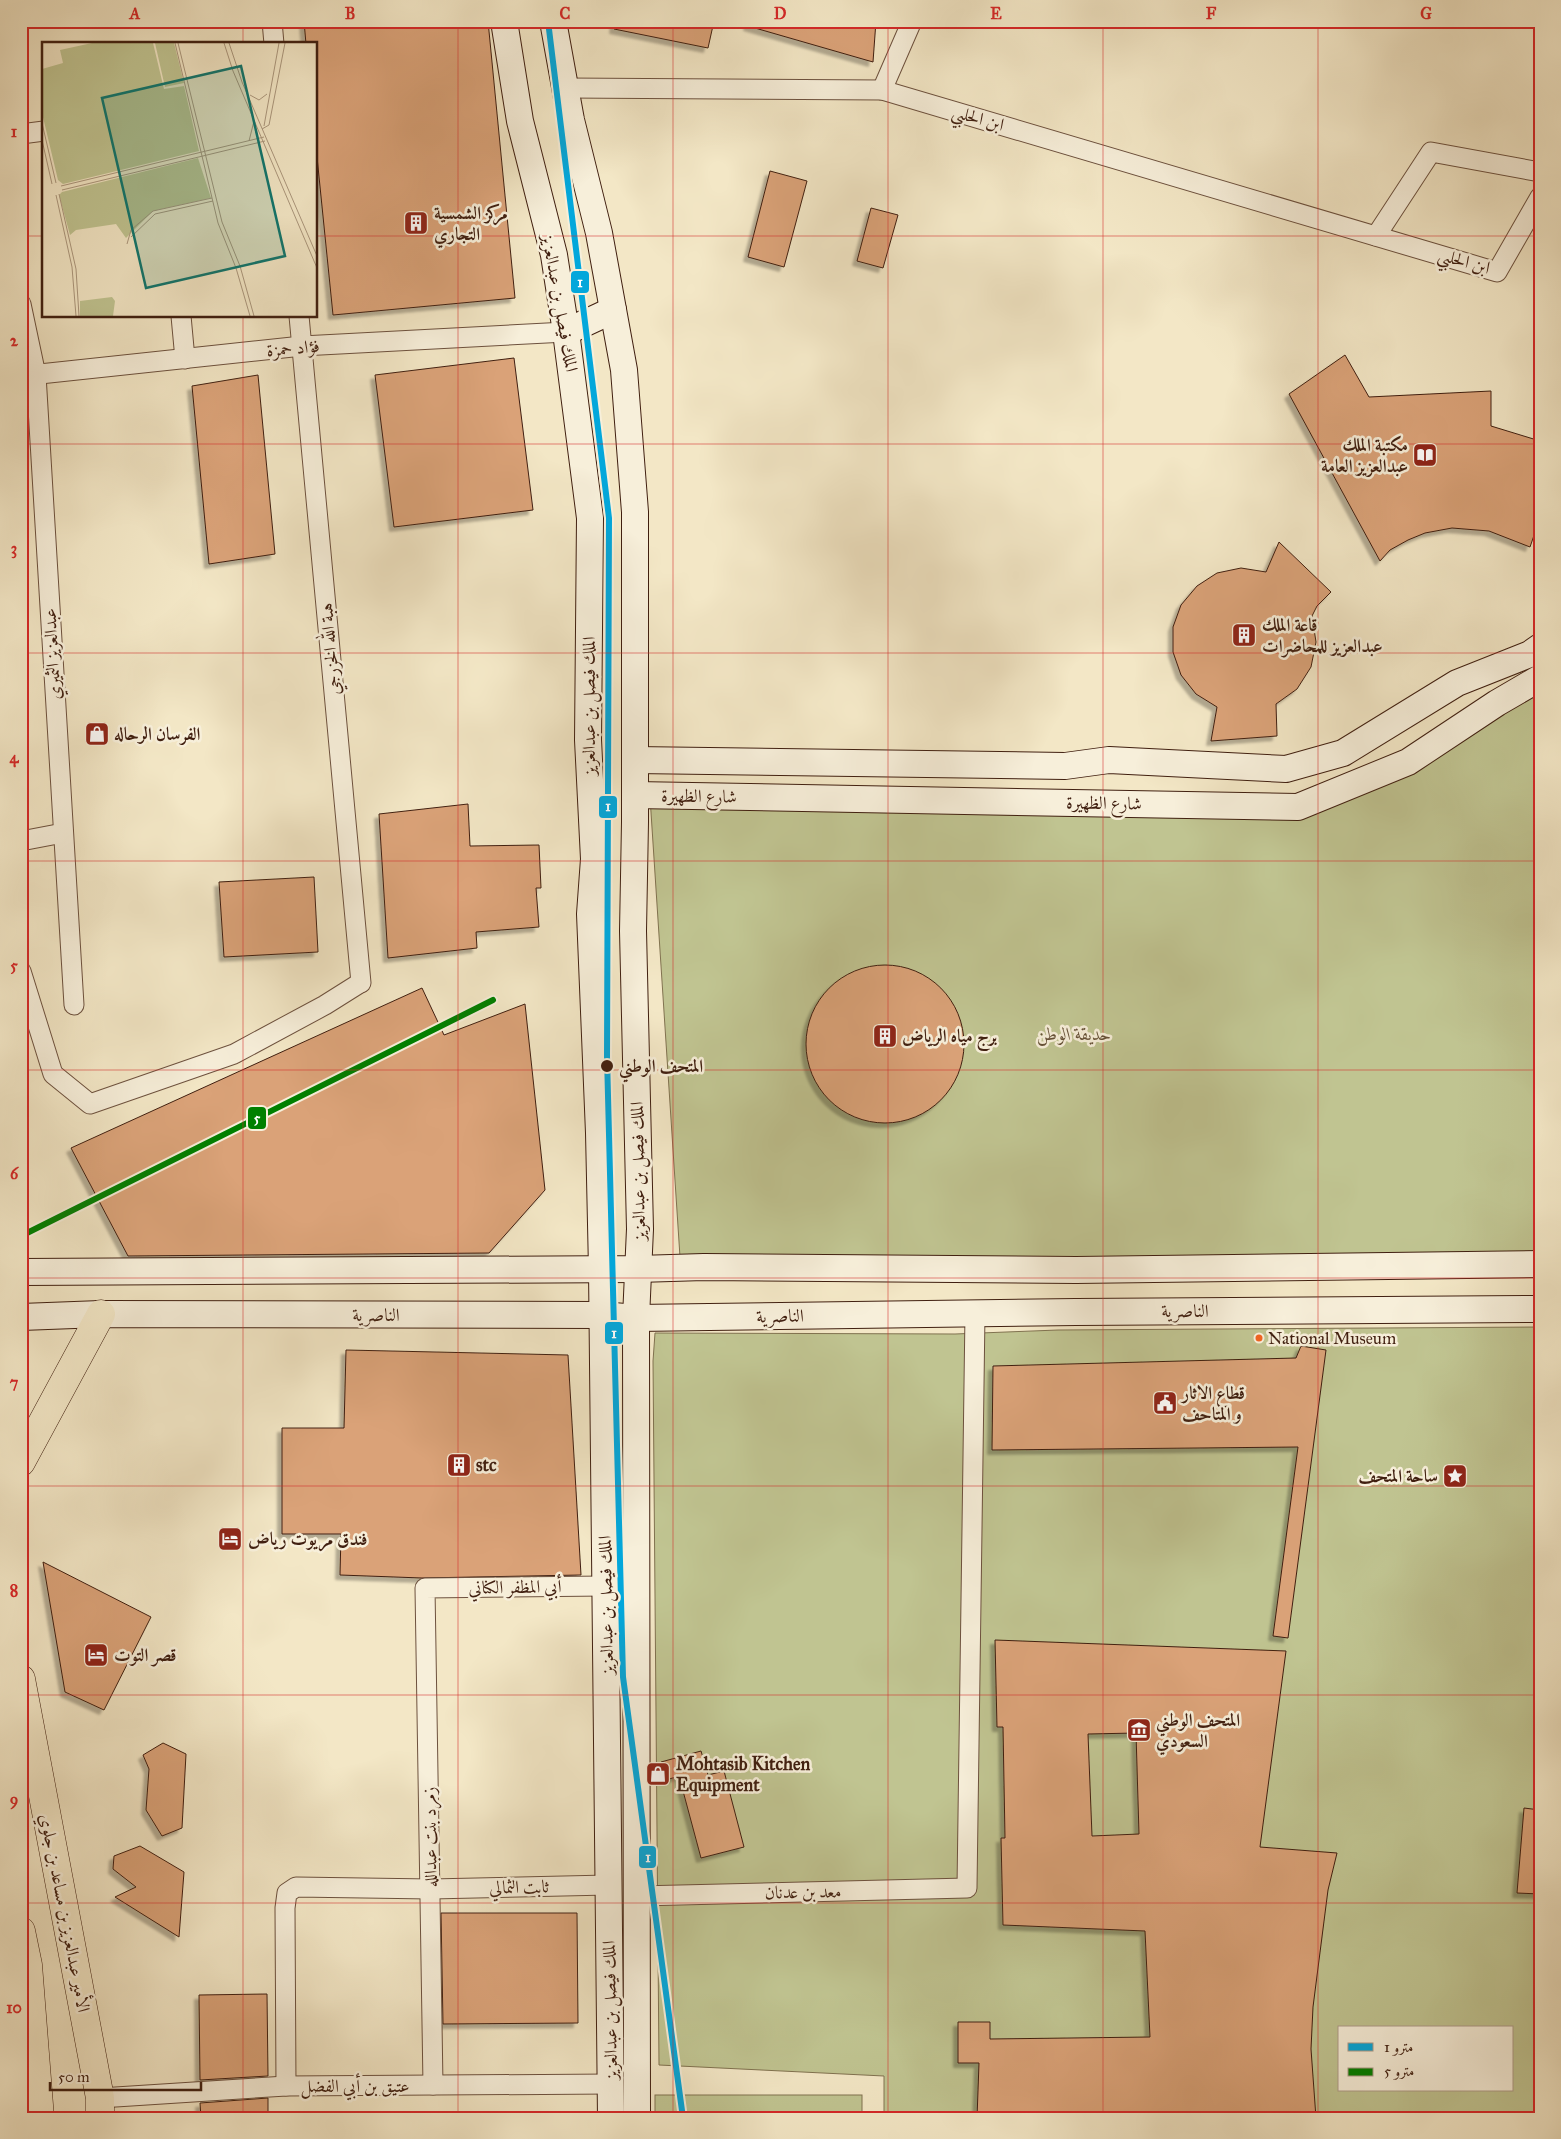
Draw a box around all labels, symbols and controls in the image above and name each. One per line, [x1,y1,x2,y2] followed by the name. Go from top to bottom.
[129,4,141,23] text: A
[345,4,355,23] text: B
[560,4,571,23] text: C
[774,4,787,23] text: D
[990,4,1002,23] text: E
[1206,4,1217,23] text: F
[1420,4,1432,23] text: G
[42,42,318,318] inset map
[948,100,1007,142] street label: ابن الحلبي
[11,122,18,141] text: 1
[434,202,508,249] place label: مركز الشمسية التجاري
[403,210,429,236] building icon: مركز الشمسية التجاري
[535,231,583,374] street label: الملك فيصل بن عبدالعزيز
[1434,243,1493,285] street label: ابن الحلبي
[570,270,590,294] line badge: 1
[577,274,583,291] text: 1
[10,331,19,350] text: 2
[265,335,321,362] street label: فؤاد حمزة
[1321,434,1408,478] place label: مكتبة الملك عبدالعزيز العامة
[1412,442,1438,468] library icon: مكتبة الملك عبدالعزيز العامة
[11,539,17,559] text: 3
[312,602,349,696] street label: هبة الله الخزرجي
[39,607,69,700] street label: عبدالعزيز الثميري
[1262,614,1383,658] place label: قاعة الملك عبدالعزيز للمحاضرات
[1231,622,1257,648] building icon: قاعة الملك عبدالعزيز للمحاضرات
[578,636,602,778] street label: الملك فيصل بن عبدالعزيز
[84,721,110,747] shop icon: الفرسان الرحاله
[114,723,201,746] place label: الفرسان الرحاله
[10,748,20,768] text: 4
[661,784,737,812] street label: شارع الظهيرة
[1066,791,1142,819] street label: شارع الظهيرة
[598,795,618,819] line badge: 1
[605,798,611,815] text: 1
[10,956,18,975] text: 5
[872,1023,898,1049] building icon: برج مياه الرياض
[1037,1023,1111,1046] park label: حديقة الوطن
[902,1025,998,1052] place label: برج مياه الرياض
[619,1055,703,1083] place label: المتحف الوطني
[599,1058,615,1074] marker: المتحف الوطني
[626,1101,652,1243] street label: الملك فيصل بن عبدالعزيز
[247,1106,267,1130] line badge: 5
[254,1110,261,1127] text: 5
[10,1164,19,1183] text: 6
[1161,1300,1209,1323] street label: الناصرية
[352,1304,400,1327] street label: الناصرية
[756,1305,804,1328] street label: الناصرية
[604,1321,624,1345] line badge: 1
[611,1325,617,1342] text: 1
[1268,1328,1396,1349] place label: National Museum
[1254,1333,1264,1343] marker: National Museum
[10,1373,19,1392] text: 7
[1180,1382,1245,1425] place label: قطاع الاثار و المتاحف
[1152,1390,1178,1416] public building icon: قطاع الاثار و المتاحف
[446,1452,472,1478] building icon: stc
[476,1454,497,1476] place label: stc
[1442,1463,1468,1489] place icon: ساحة المتحف
[1358,1465,1438,1487] place label: ساحة المتحف
[217,1526,243,1552] hotel icon: فندق مريوت رياض
[248,1528,368,1552] place label: فندق مريوت رياض
[594,1535,620,1677] street label: الملك فيصل بن عبدالعزيز
[468,1573,563,1603] street label: أبي المظفر الكناني
[10,1581,18,1600] text: 8
[83,1642,109,1668] hotel icon: قصر التوت
[114,1644,177,1667] place label: قصر التوت
[1156,1709,1240,1756] place label: المتحف الوطني السعودي
[1126,1717,1152,1743] museum icon: المتحف الوطني السعودي
[676,1753,810,1797] place label: Mohtasib Kitchen Equipment
[645,1761,671,1787] shop icon: Mohtasib Kitchen Equipment
[418,1786,444,1888] street label: زمرد بنت عبدالله
[10,1790,18,1810] text: 9
[31,1811,97,2015] street label: الأمير عبدالعزيز بن مساعد بن جلوي
[638,1845,657,1869] line badge: 1
[645,1849,651,1866] text: 1
[489,1875,550,1903] street label: ثابت الثمالي
[765,1880,841,1904] street label: معد بن عدنان
[598,1940,624,2082] street label: الملك فيصل بن عبدالعزيز
[6,1998,22,2017] text: 10
[1338,2026,1514,2092] legend
[1384,2038,1413,2056] text: مترو 1
[50,2059,201,2091] scale bar
[1384,2062,1414,2080] text: مترو 5
[58,2068,90,2086] text: 50 m
[300,2073,410,2101] street label: عتيق بن أبي الفضل

